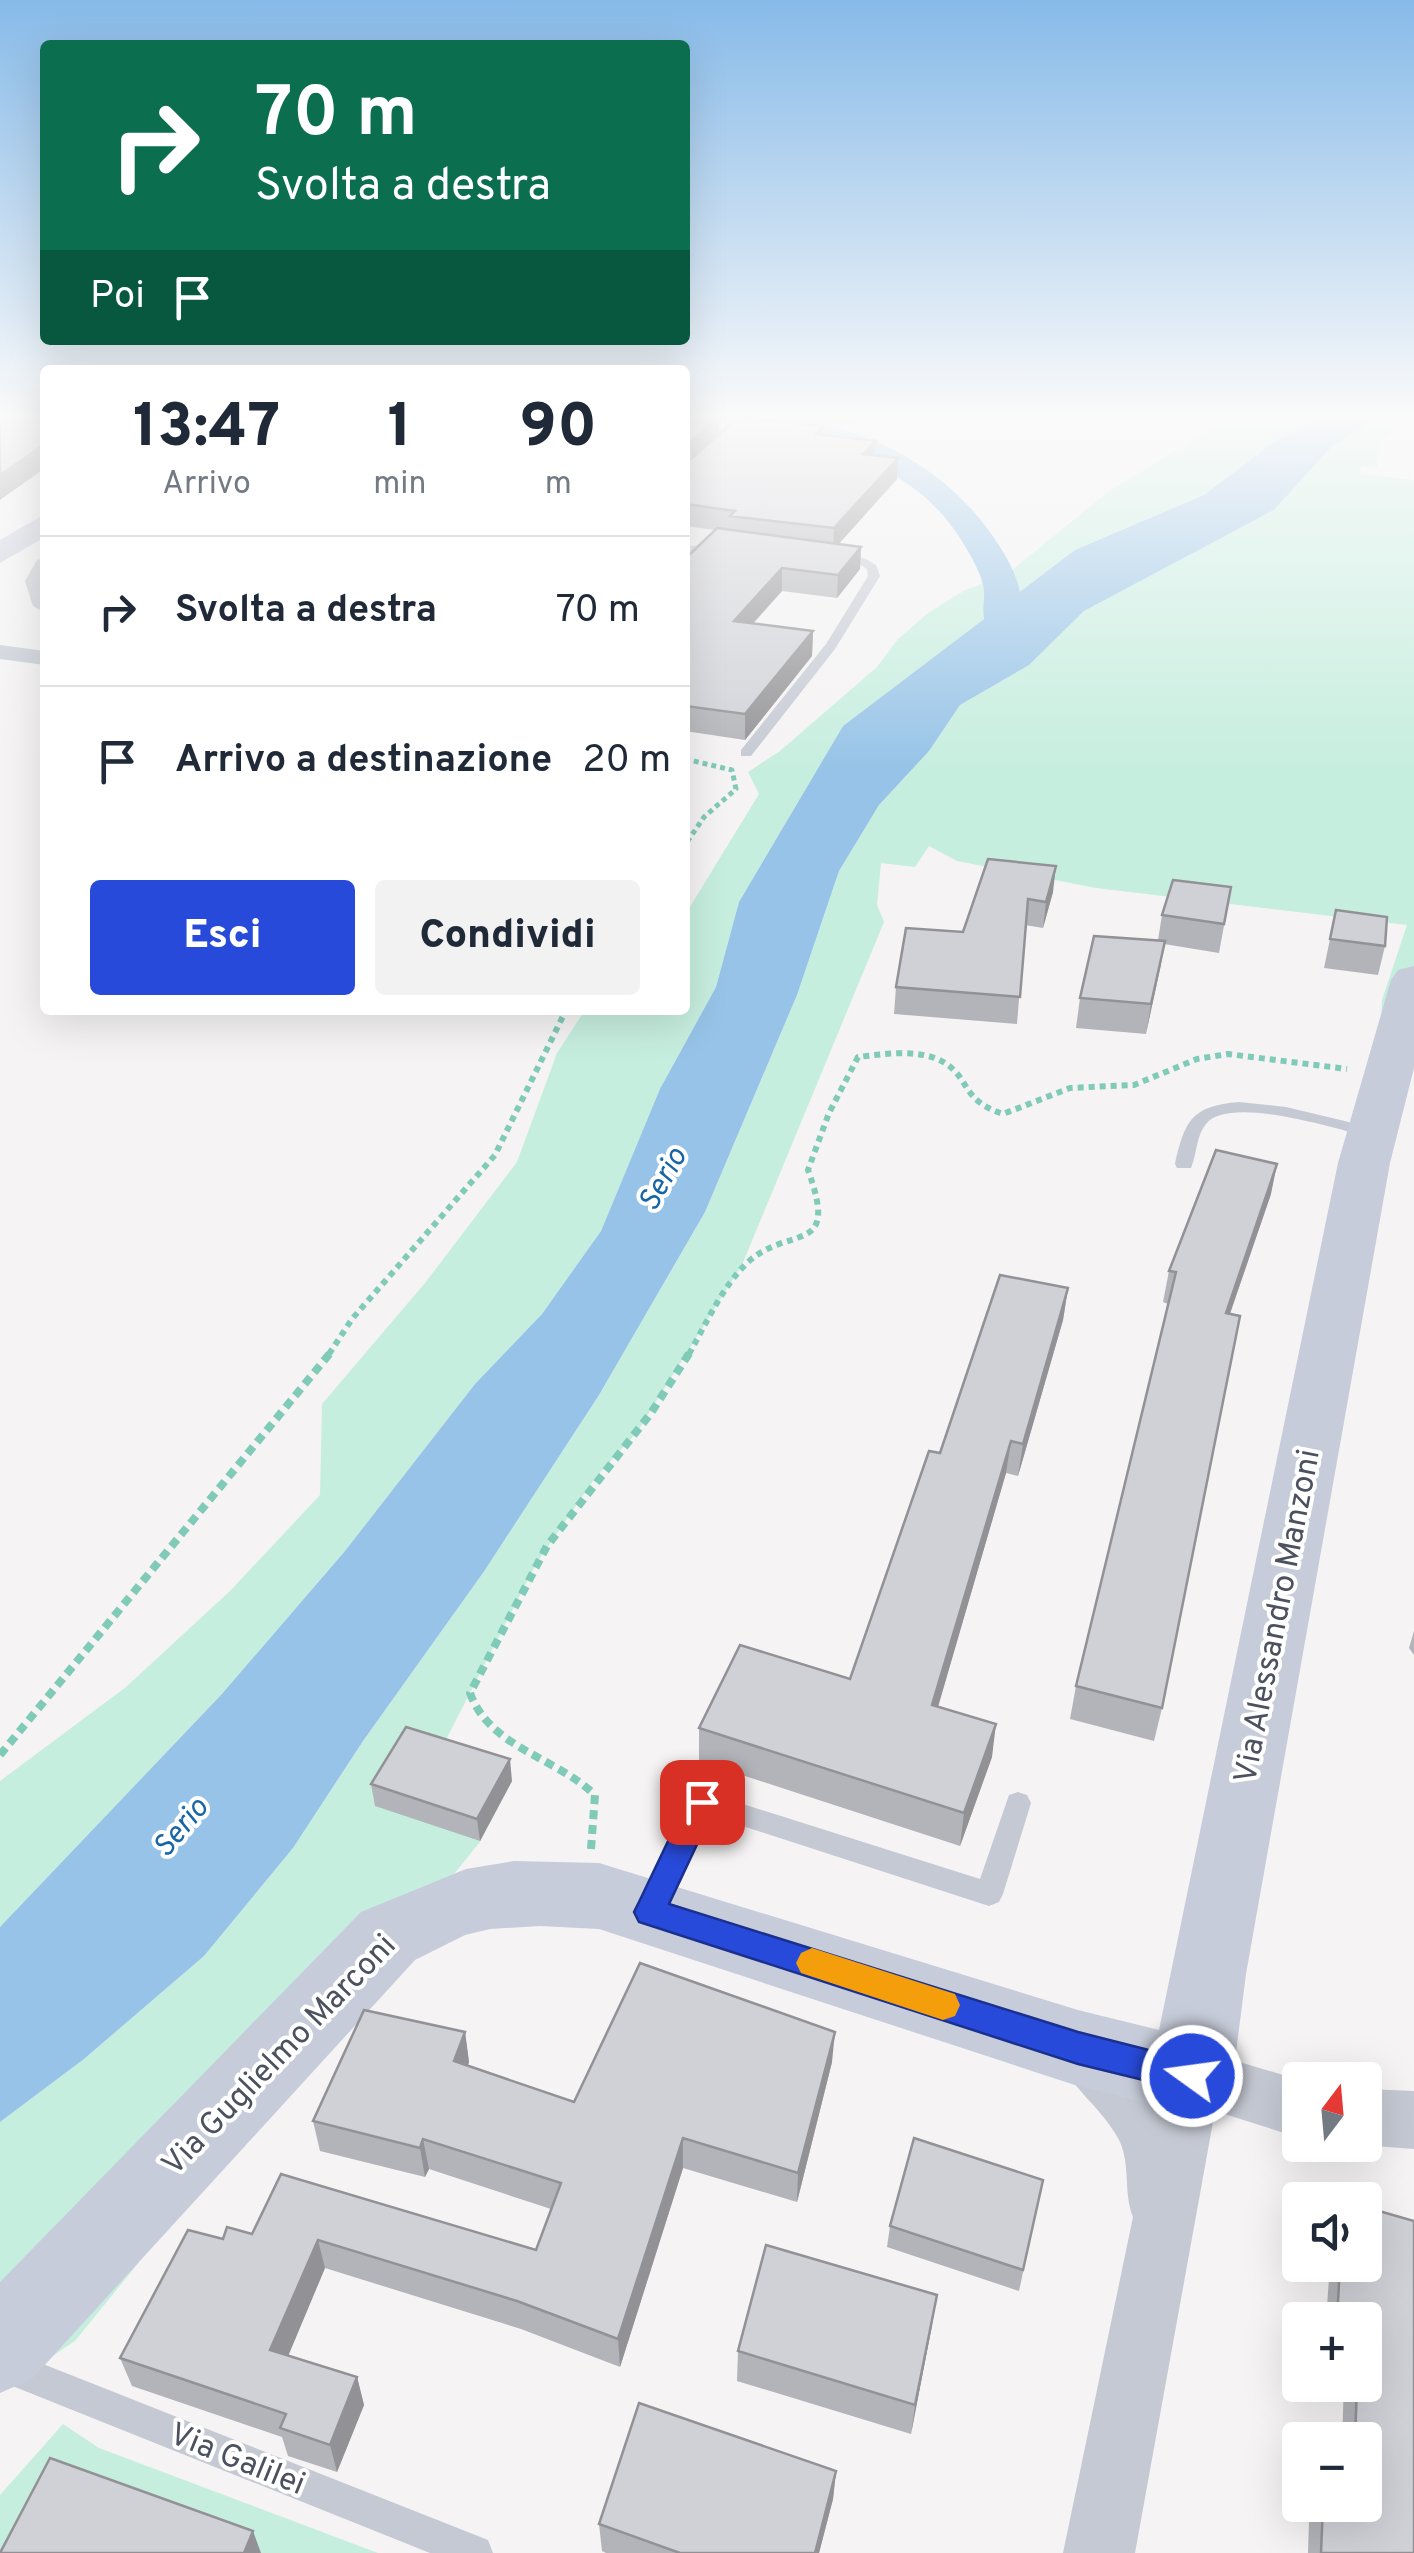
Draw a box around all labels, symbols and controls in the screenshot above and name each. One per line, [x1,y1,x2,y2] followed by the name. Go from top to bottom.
[255,72,418,161] text: 70 m
[90,80,220,210] icon: right
[255,159,551,216] text: Svolta a destra
[165,270,220,325] icon: arrive
[90,273,145,322] text: Poi
[133,392,280,468] text: 13:47
[388,392,412,468] text: 1
[520,392,597,468] text: 90
[162,465,251,505] text: Arrivo
[373,465,426,505] text: min
[545,465,572,505] text: m
[90,584,145,639] icon: right
[175,587,437,636] text: Svolta a destra
[556,587,640,636] text: 70 m
[90,734,145,789] icon: arrive
[175,737,552,786] text: Arrivo a destinazione
[582,737,671,786] text: 20 m
[90,880,355,995] button: Esci
[375,880,640,995] button: Condividi
[632,1142,697,1218] water label: Serio
[1227,1446,1331,1787] street label: Via Alessandro Manzoni
[660,1760,745,1845] pin
[675,1775,730,1830] icon: arrive
[146,1791,218,1866] water label: Serio
[155,1927,406,2185] street label: Via Guglielmo Marconi
[1140,2024,1244,2128] position arrow
[1282,2062,1382,2162] north arrow
[1282,2062,1382,2522] map controls
[1282,2182,1382,2282] button: sound
[1282,2302,1382,2402] button: +
[163,2416,310,2506] street label: Via Galilei
[1282,2422,1382,2522] button: −

